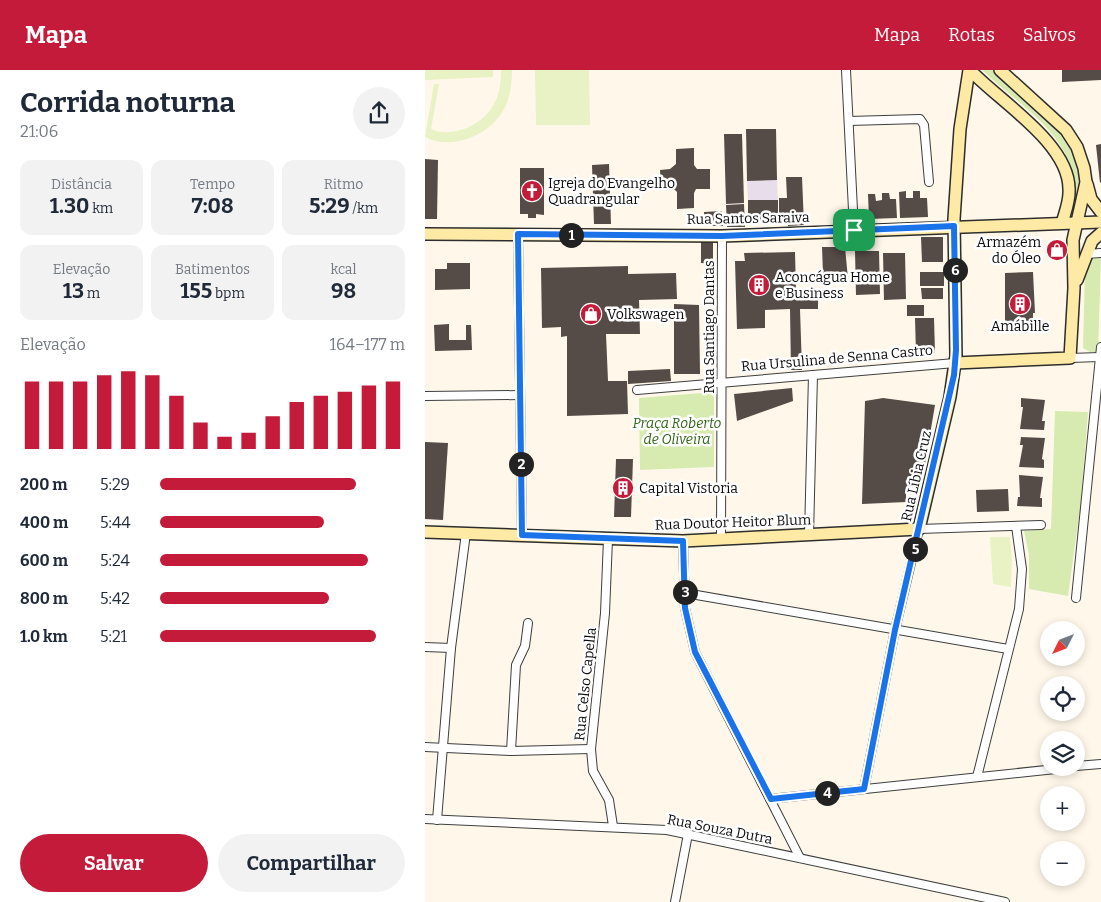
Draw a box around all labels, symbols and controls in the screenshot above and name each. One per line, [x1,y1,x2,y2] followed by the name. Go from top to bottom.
[25,21,87,49] text: Mapa
[874,24,920,46] text: Mapa
[948,24,995,46] text: Rotas
[1023,24,1076,46] text: Salvos
[20,86,235,119] text: Corrida noturna
[353,87,405,139] button: share
[20,122,58,141] text: 21:06
[548,175,675,208] place label: Igreja do Evangelho Quadrangular
[51,176,112,193] text: Distância
[190,176,235,193] text: Tempo
[324,176,363,193] text: Ritmo
[520,179,544,203] church icon: Igreja do Evangelho Quadrangular
[50,193,89,219] text: 1.30
[191,193,234,219] text: 7:08
[309,193,350,219] text: 5:29
[89,200,113,217] text: km
[350,200,378,217] text: /km
[686,209,810,228] street label: Rua Santos Saraiva
[833,209,875,251] pin
[840,216,868,244] icon: arrive
[559,222,583,248] pin: 1
[568,227,575,244] text: 1
[977,234,1042,267] place label: Armazém do Óleo
[1045,238,1069,262] shop icon: Armazém do Óleo
[943,258,967,282] pin: 6
[701,260,718,394] street label: Rua Santiago Dantas
[53,261,110,278] text: Elevação
[175,261,250,278] text: Batimentos
[330,261,357,278] text: kcal
[951,262,960,279] text: 6
[775,269,890,302] place label: Aconcágua Home e Business
[747,273,771,297] building icon: Aconcágua Home e Business
[63,278,84,304] text: 13
[180,278,212,304] text: 155
[331,278,356,304] text: 98
[84,285,100,302] text: m
[212,285,245,302] text: bpm
[1008,292,1032,316] building icon: Amábille
[579,302,603,326] shop icon: Volkswagen
[607,306,685,323] place label: Volkswagen
[991,318,1049,335] place label: Amábille
[20,335,86,354] text: Elevação
[330,335,405,354] text: 164–177 m
[740,342,934,375] street label: Rua Ursulina de Senna Castro
[633,415,722,448] park label: Praça Roberto de Oliveira
[898,429,935,523] street label: Rua Líbia Cruz
[509,452,533,476] pin: 2
[518,456,525,473] text: 2
[20,475,67,494] text: 200 m
[100,475,130,494] text: 5:29
[611,476,635,500] building icon: Capital Vistoria
[639,480,738,497] place label: Capital Vistoria
[655,511,812,534] street label: Rua Doutor Heitor Blum
[20,513,68,532] text: 400 m
[100,513,131,532] text: 5:44
[903,536,927,562] pin: 5
[912,541,919,558] text: 5
[20,551,68,570] text: 600 m
[100,551,130,570] text: 5:24
[673,580,697,604] pin: 3
[681,584,690,601] text: 3
[20,589,68,608] text: 800 m
[100,589,130,608] text: 5:42
[1040,621,1085,666] north arrow
[1040,621,1085,886] map controls
[571,626,600,742] street label: Rua Celso Capella
[20,627,68,646] text: 1.0 km
[100,627,127,646] text: 5:21
[1040,676,1085,721] button: locate
[1040,731,1085,776] button: layers
[815,780,839,806] pin: 4
[823,785,832,802] text: 4
[1040,786,1085,831] button: +
[666,811,774,848] street label: Rua Souza Dutra
[20,834,208,892] button: Salvar
[218,834,405,892] button: Compartilhar
[1040,841,1085,886] button: −

